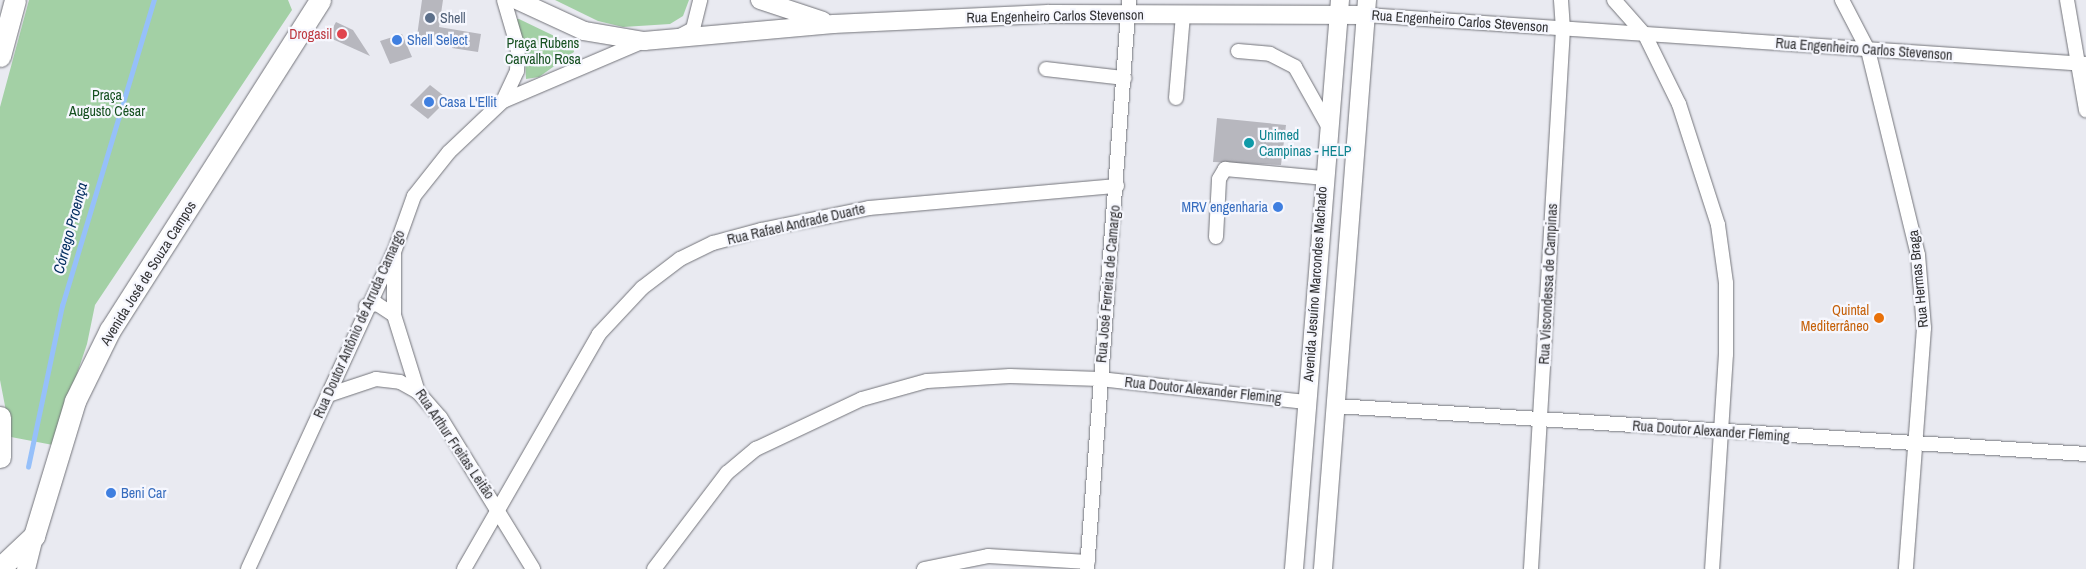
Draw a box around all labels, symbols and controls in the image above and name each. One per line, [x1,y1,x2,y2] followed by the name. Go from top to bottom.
[966,6,1144,26] street label: Rua Engenheiro Carlos Stevenson
[1371,6,1549,36] street label: Rua Engenheiro Carlos Stevenson
[440,10,466,26] place label: Shell
[424,12,436,24] marker: Shell
[289,26,332,42] place label: Drogasil
[336,28,348,40] marker: Drogasil
[407,32,468,48] place label: Shell Select
[391,34,403,46] marker: Shell Select
[1775,34,1953,64] street label: Rua Engenheiro Carlos Stevenson
[505,35,581,68] park label: Praça Rubens Carvalho Rosa
[69,87,145,120] park label: Praça Augusto César
[439,94,497,110] place label: Casa L'Ellit
[423,96,435,108] marker: Casa L'Ellit
[1259,127,1352,160] place label: Unimed Campinas - HELP
[1243,137,1255,149] marker: Unimed Campinas - HELP
[49,180,91,276] water label: Córrego Proença
[1300,186,1330,382] street label: Avenida Jesuíno Marcondes Machado
[97,198,199,348] street label: Avenida José de Souza Campos
[1181,199,1268,215] place label: MRV engenharia
[725,200,867,248] street label: Rua Rafael Andrade Duarte
[1272,201,1284,213] marker: MRV engenharia
[1535,203,1561,365] street label: Rua Viscondessa de Campinas
[1093,204,1123,364] street label: Rua José Ferreira de Camargo
[310,227,408,421] street label: Rua Doutor Antônio de Arruda Camargo
[1905,229,1931,329] street label: Rua Hermas Braga
[1801,302,1869,334] place label: Quintal Mediterrâneo
[1873,312,1885,324] marker: Quintal Mediterrâneo
[1123,373,1283,407] street label: Rua Doutor Alexander Fleming
[412,386,498,502] street label: Rua Arthur Freitas Leitão
[1631,417,1791,445] street label: Rua Doutor Alexander Fleming
[121,485,166,501] place label: Beni Car
[105,487,117,499] marker: Beni Car

